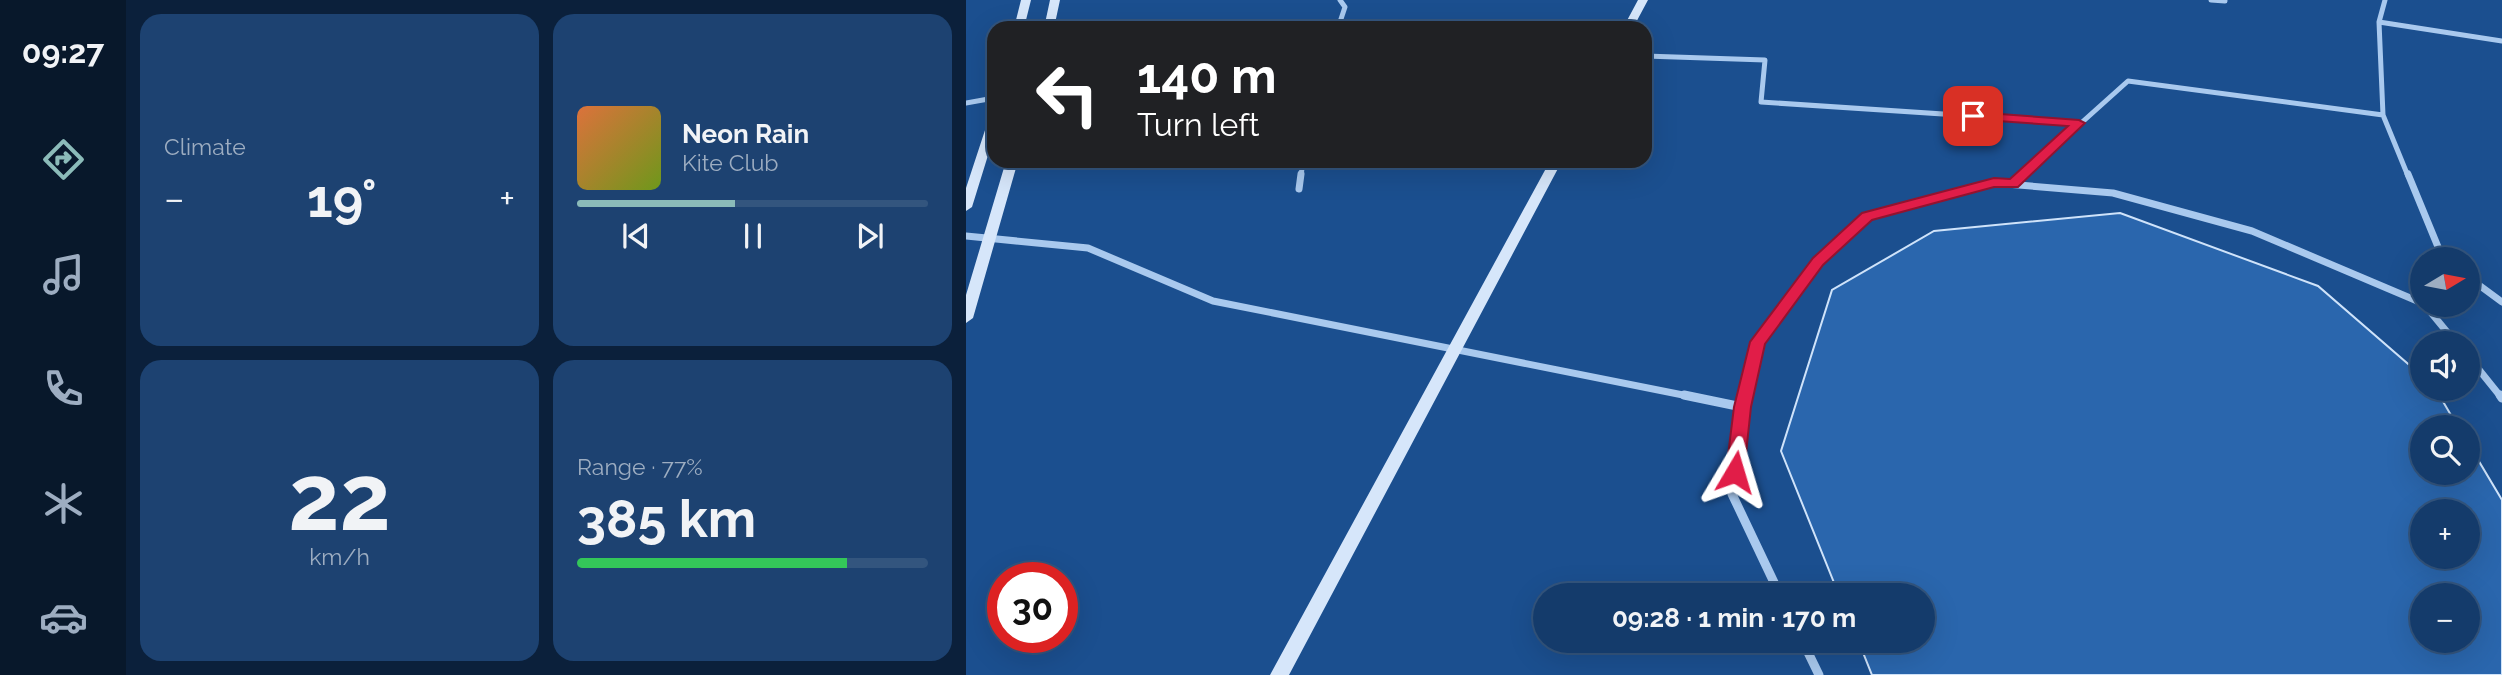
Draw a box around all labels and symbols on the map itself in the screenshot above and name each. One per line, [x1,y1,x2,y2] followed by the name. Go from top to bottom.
[1943,86,2003,146] pin
[2410,247,2480,317] north arrow
[1698,435,1772,509] position arrow
[987,562,1078,653] speed limit sign: 30

